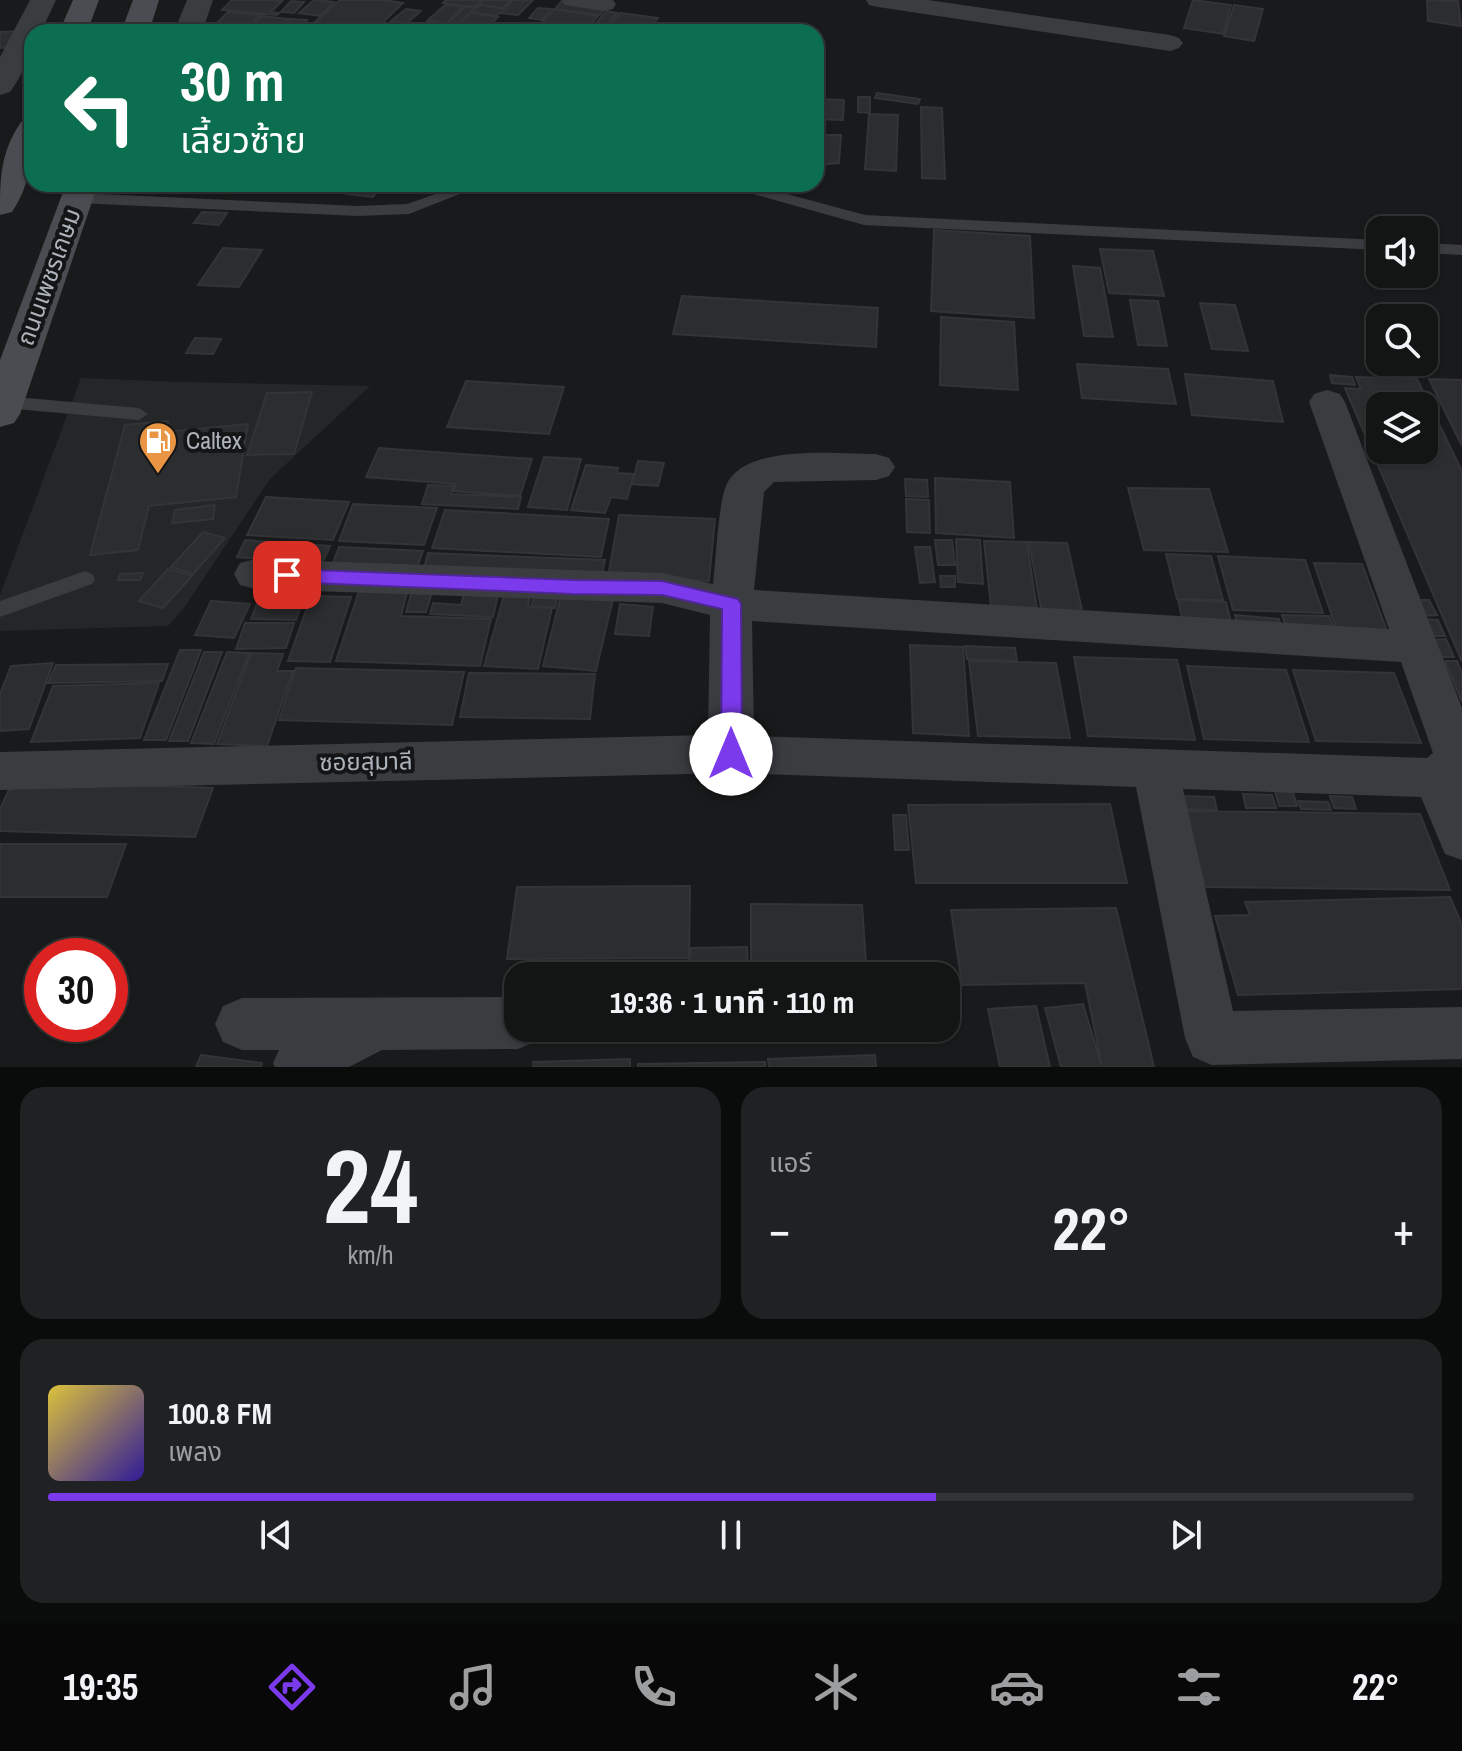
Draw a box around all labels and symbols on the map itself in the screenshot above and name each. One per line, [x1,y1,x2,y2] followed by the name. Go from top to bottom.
[8,204,88,350] street label: ถนนเพชรเกษม
[137,420,179,475] fuel station icon: Caltex
[186,424,242,456] place label: Caltex
[253,541,321,609] pin
[689,712,773,796] position arrow
[319,744,413,778] street label: ซอยสุมาลี
[24,938,128,1042] speed limit sign: 30

